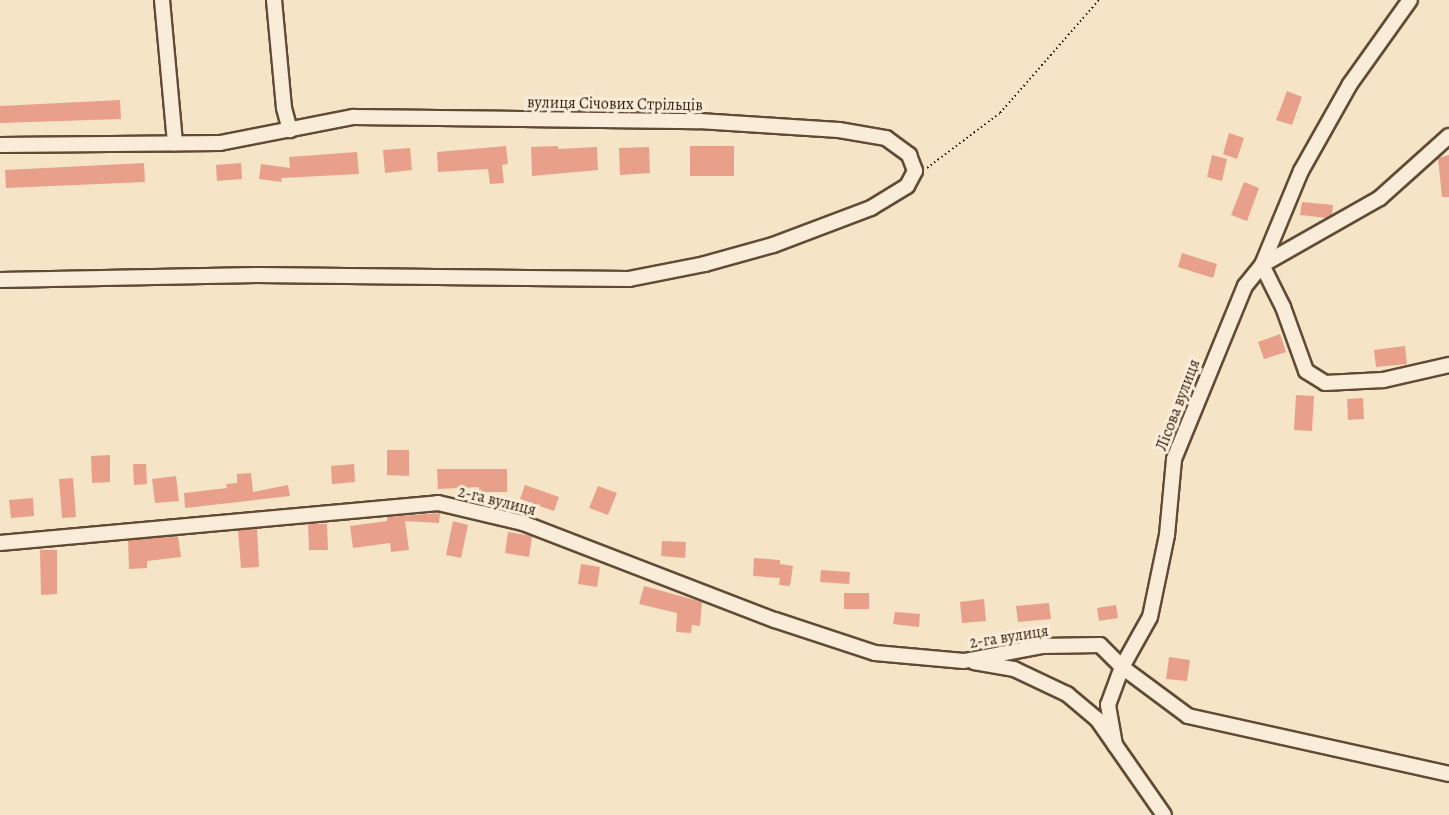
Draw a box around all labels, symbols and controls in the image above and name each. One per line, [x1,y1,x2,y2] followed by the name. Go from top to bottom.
[527,93,703,115] street label: вулиця Січових Стрільців
[1152,357,1204,453] street label: Лісова вулиця
[456,482,538,520] street label: 2-га вулиця
[968,621,1050,653] street label: 2-га вулиця

